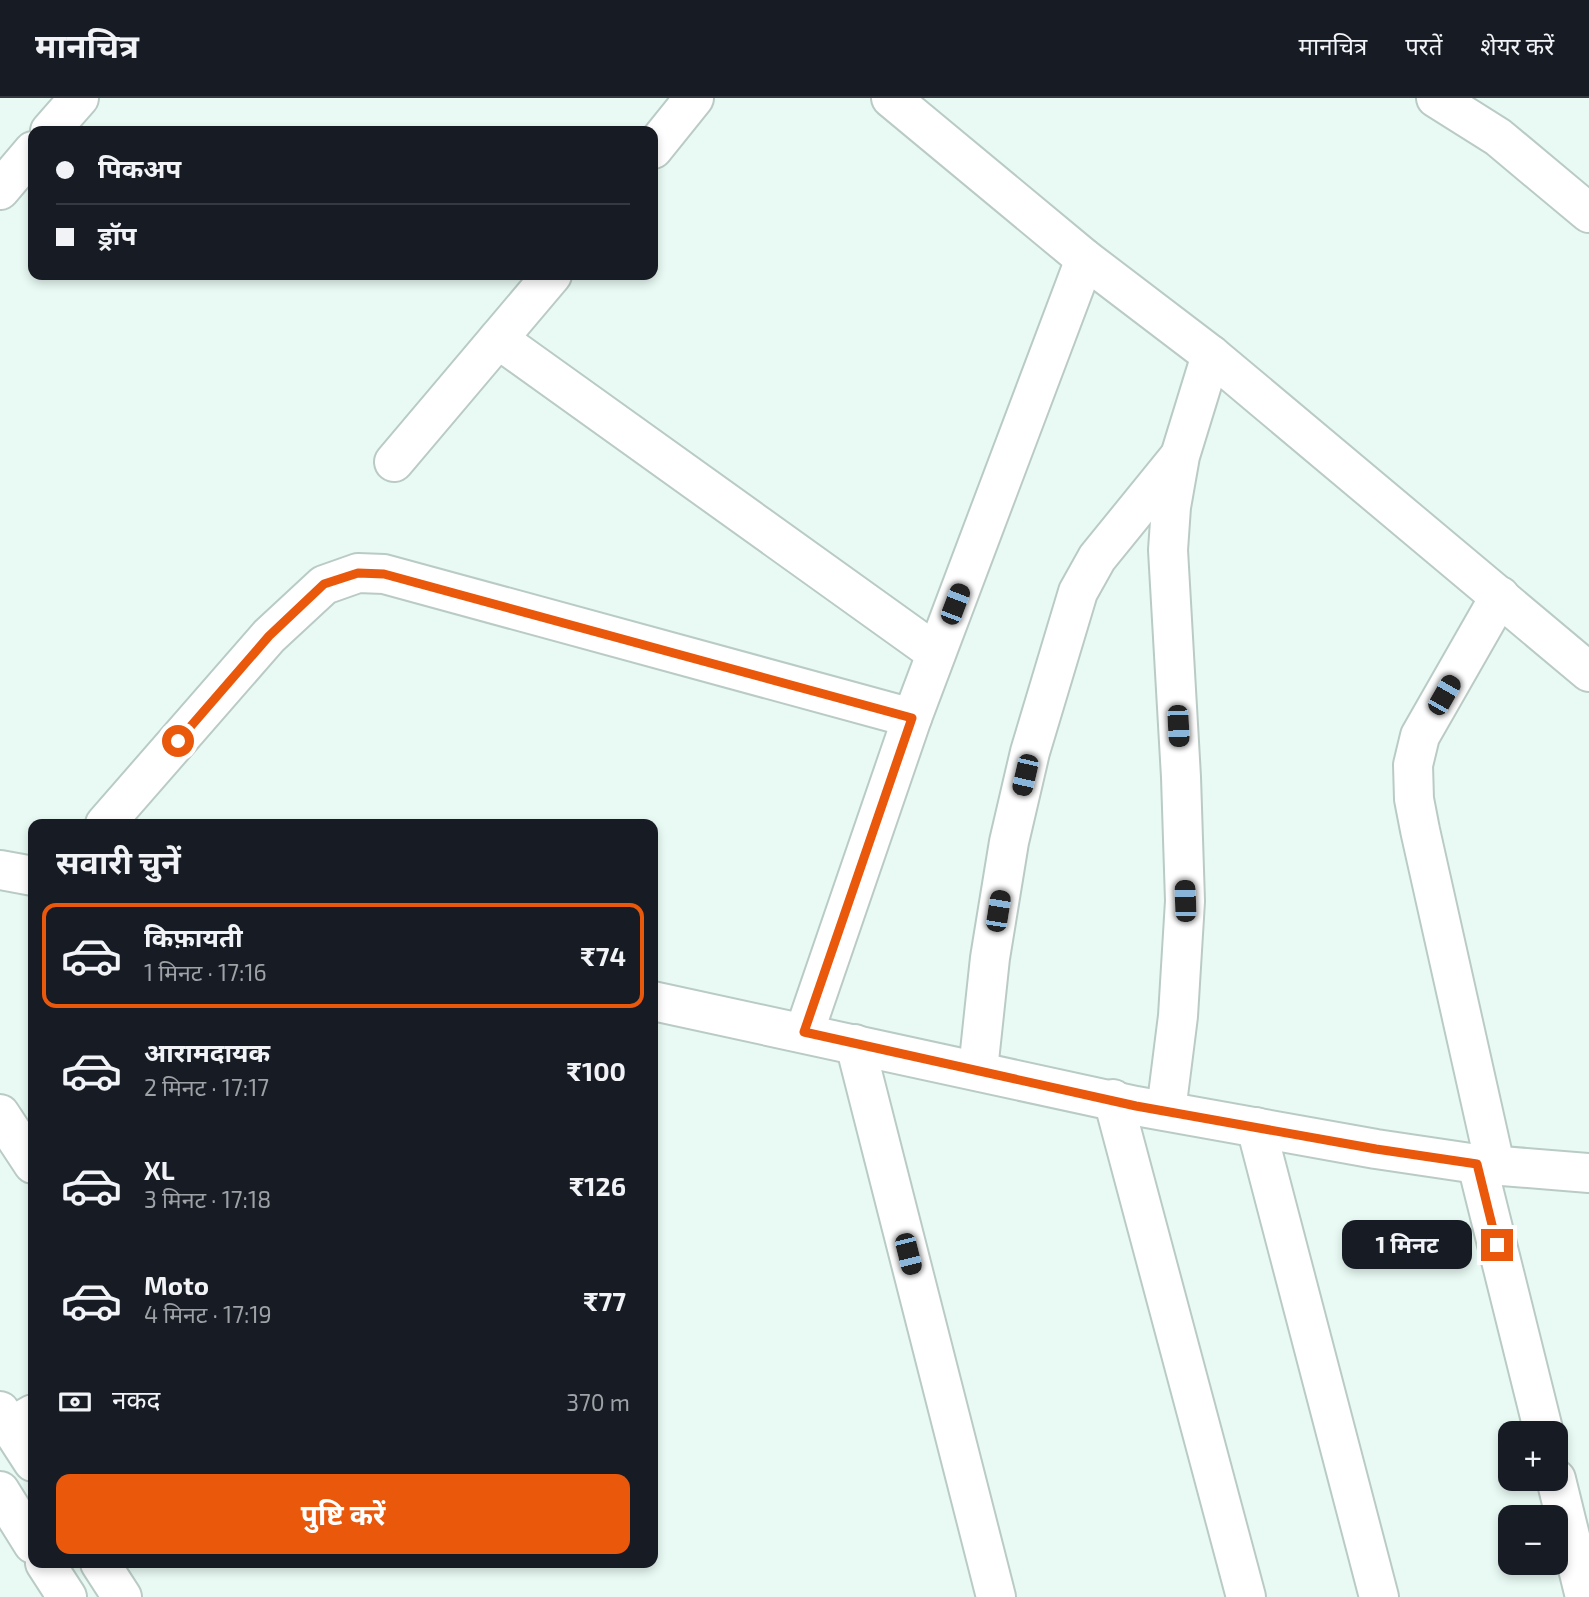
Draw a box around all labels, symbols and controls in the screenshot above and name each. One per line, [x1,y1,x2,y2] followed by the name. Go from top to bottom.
[35,25,139,65] text: मानचित्र
[1299,31,1367,60] text: मानचित्र
[1405,31,1442,60] text: परतें
[1480,31,1554,60] text: शेयर करें
[98,152,181,183] text: पिकअप
[98,219,136,250] text: ड्रॉप
[938,581,973,627] car
[1425,672,1464,718] car
[1167,704,1190,748] car
[162,725,194,757] route start
[1011,752,1040,798] car
[56,842,181,880] text: सवारी चुनें
[1174,880,1197,922] car
[985,889,1012,933] car
[144,921,243,952] text: किफ़ायती
[60,924,123,987] icon: car
[580,940,626,971] text: ₹74
[144,958,267,986] text: 1 मिनट · 17:16
[144,1036,270,1067] text: आरामदायक
[60,1039,123,1102] icon: car
[567,1055,626,1086] text: ₹100
[144,1073,269,1101] text: 2 मिनट · 17:17
[60,1154,123,1217] icon: car
[144,1154,175,1185] text: XL
[569,1170,626,1201] text: ₹126
[144,1185,271,1213] text: 3 मिनट · 17:18
[1343,1220,1472,1270] callout: 1 मिनट
[1481,1229,1513,1261] route end
[1375,1230,1439,1258] text: 1 मिनट
[893,1231,924,1277] car
[60,1269,123,1332] icon: car
[144,1269,209,1300] text: Moto
[583,1285,626,1316] text: ₹77
[144,1300,272,1328] text: 4 मिनट · 17:19
[56,1383,94,1421] icon: cash
[112,1383,160,1414] text: नकद
[566,1388,630,1416] text: 370 m
[1498,1421,1568,1575] map controls
[1498,1421,1568,1491] button: +
[56,1474,630,1554] button: पुष्टि करें
[1498,1505,1568,1575] button: −

